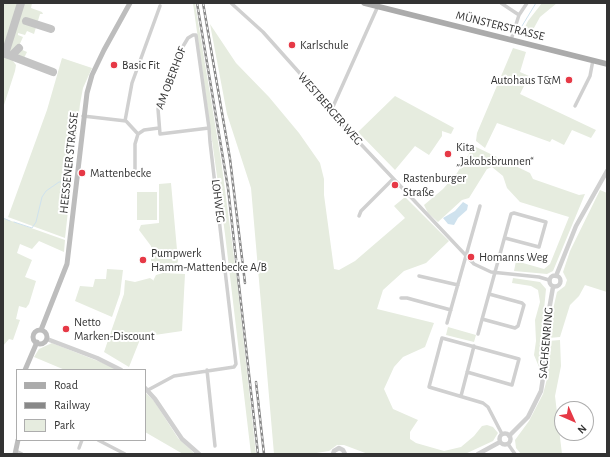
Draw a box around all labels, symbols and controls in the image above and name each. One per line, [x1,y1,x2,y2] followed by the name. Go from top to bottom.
[454,8,546,44] street label: MÜNSTERSTRASSE
[300,38,349,52] place label: Karlschule
[287,40,297,50] marker: Karlschule
[153,45,189,111] street label: AM OBERHOF
[122,58,160,72] place label: Basic Fit
[109,60,119,70] marker: Basic Fit
[294,70,366,148] street label: WESTBERGER WEG
[491,73,561,87] place label: Autohaus T&M
[564,75,574,85] marker: Autohaus T&M
[57,112,81,214] street label: HEESSENER STRASSE
[456,140,534,168] place label: Kita „Jakobsbrunnen“
[443,149,453,159] marker: Kita „Jakobsbrunnen“
[90,166,151,180] place label: Mattenbecke
[77,168,87,178] marker: Mattenbecke
[403,171,466,199] place label: Rastenburger Straße
[208,178,228,224] street label: LOHWEG
[390,180,400,190] marker: Rastenburger Straße
[151,246,267,274] place label: Pumpwerk Hamm-Mattenbecke A/B
[479,250,548,264] place label: Homanns Weg
[466,252,476,262] marker: Homanns Weg
[138,255,148,265] marker: Pumpwerk Hamm-Mattenbecke A/B
[536,307,556,379] street label: SACHSENRING
[74,315,155,343] place label: Netto Marken-Discount
[61,324,71,334] marker: Netto Marken-Discount
[16,369,146,441] legend
[54,379,78,391] text: Road
[54,399,90,411] text: Railway
[554,401,594,441] north arrow
[54,419,75,431] text: Park
[576,423,589,436] text: N

